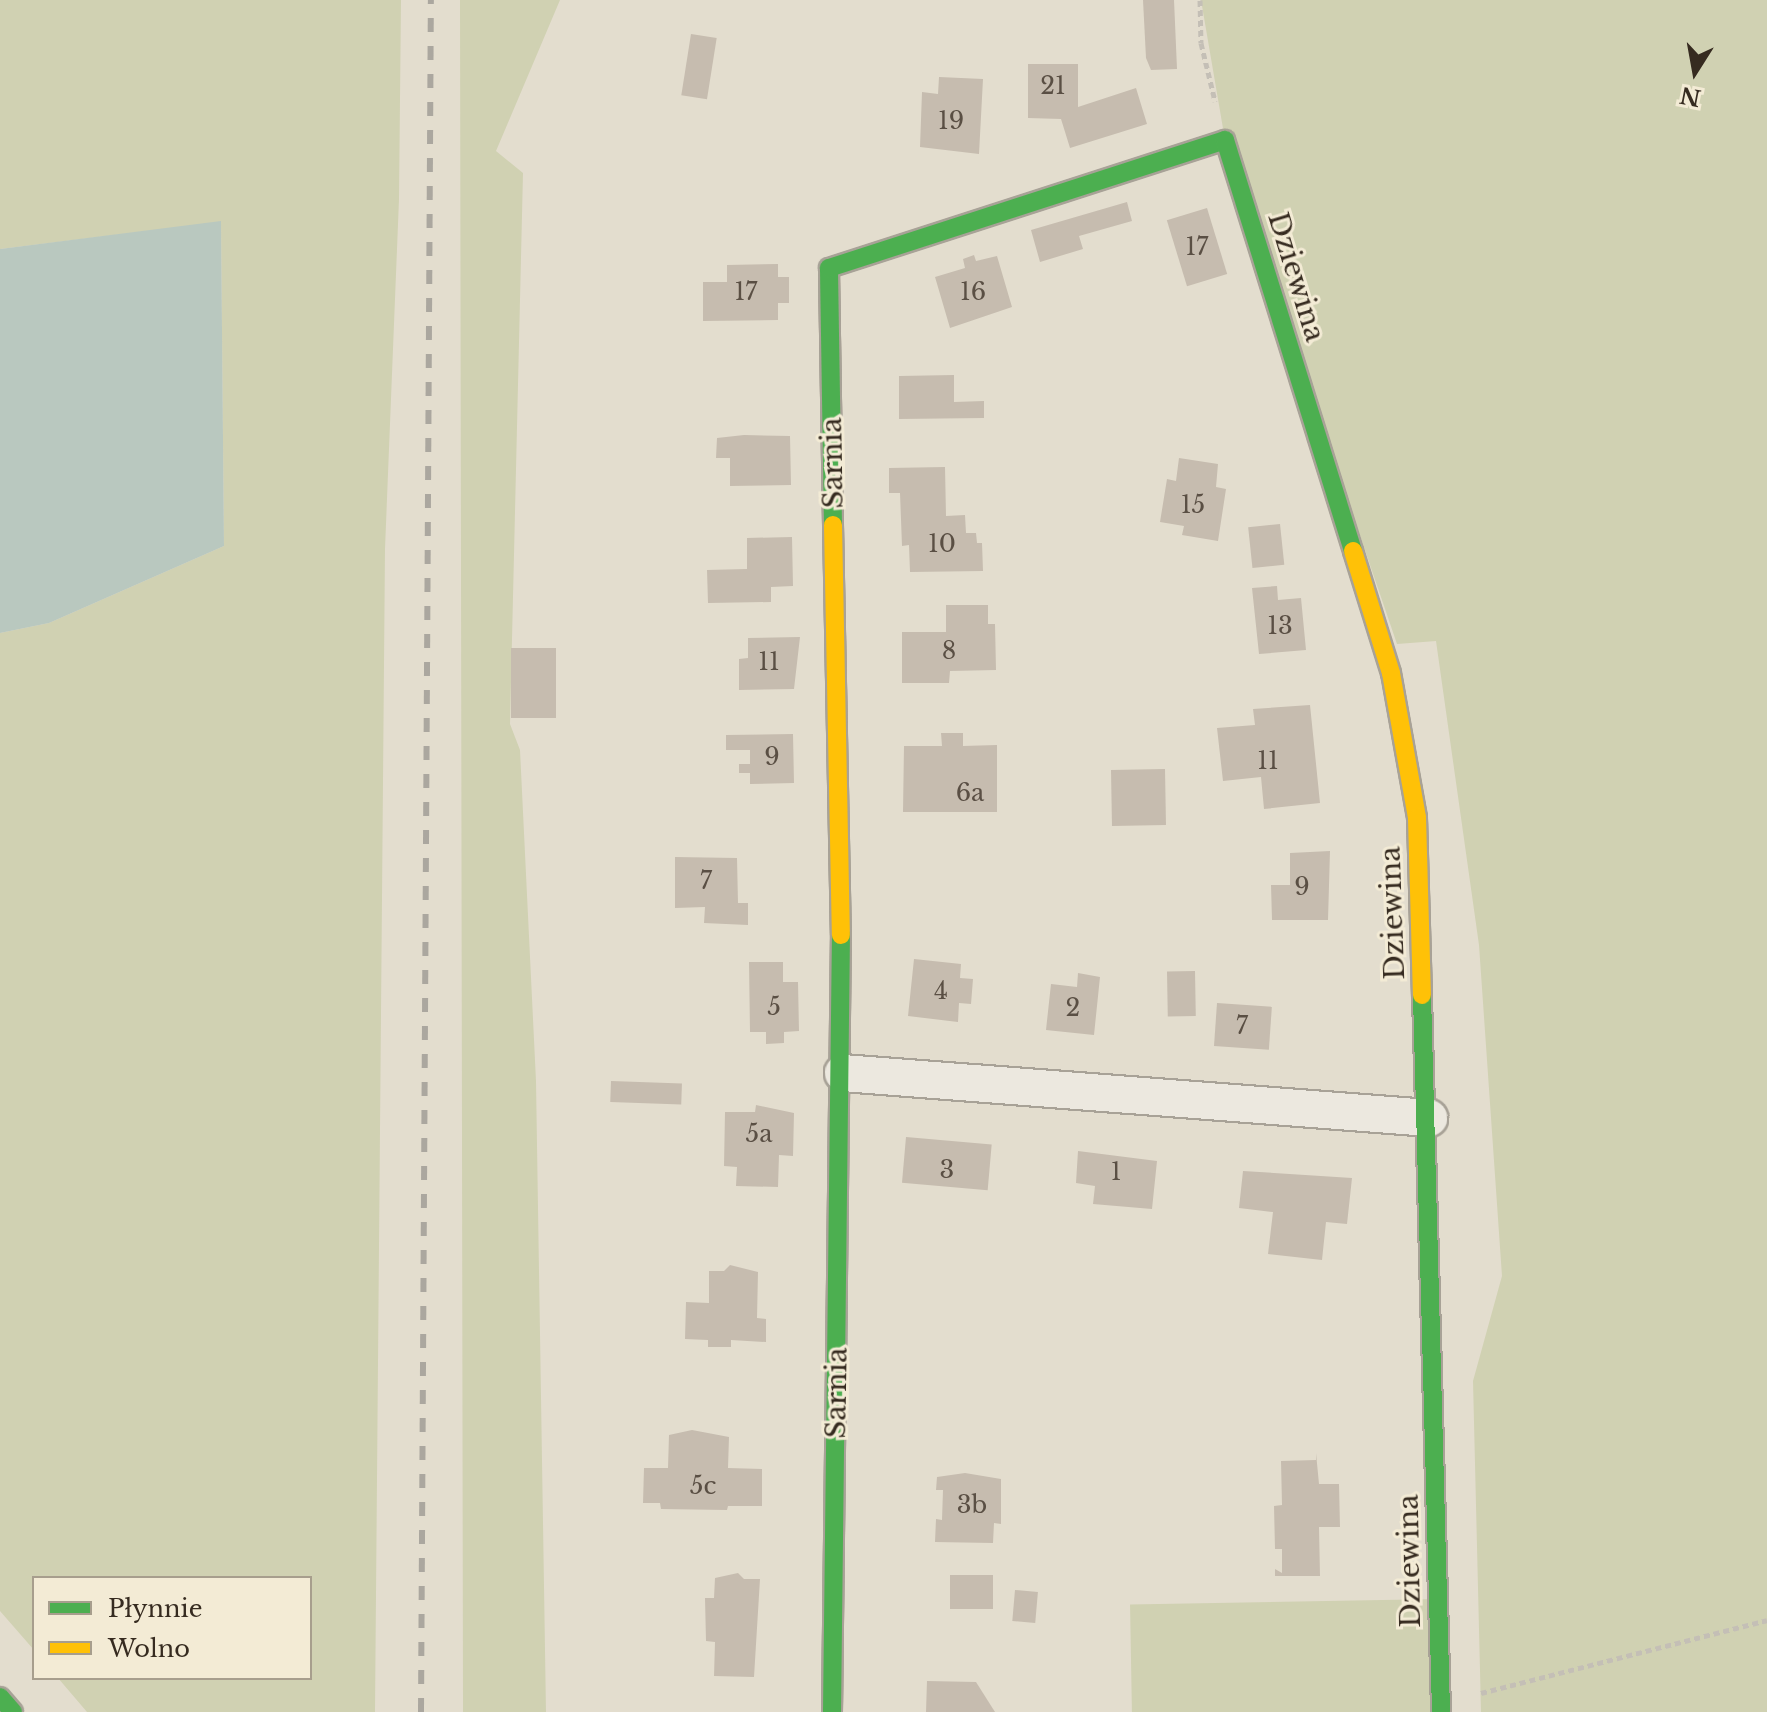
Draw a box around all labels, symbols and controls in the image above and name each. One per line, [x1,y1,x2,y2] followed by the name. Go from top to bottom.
[1655,32,1735,112] north arrow
[1040,72,1066,100] house number: 21
[1678,81,1703,111] text: N
[938,107,964,135] house number: 19
[1260,208,1332,346] street label: Dziewina
[1186,233,1208,261] house number: 17
[735,278,757,306] house number: 17
[960,278,986,306] house number: 16
[815,417,851,509] street label: Sarnia
[1181,491,1205,519] house number: 15
[928,530,956,558] house number: 10
[1267,612,1293,640] house number: 13
[942,637,956,665] house number: 8
[758,648,780,676] house number: 11
[764,743,780,771] house number: 9
[1257,747,1279,775] house number: 11
[956,779,984,807] house number: 6a
[1374,846,1412,980] street label: Dziewina
[700,867,712,895] house number: 7
[1294,873,1310,901] house number: 9
[934,977,948,1005] house number: 4
[767,993,781,1021] house number: 5
[1066,994,1080,1022] house number: 2
[1236,1012,1248,1040] house number: 7
[746,1120,772,1148] house number: 5a
[940,1156,954,1184] house number: 3
[1111,1158,1121,1186] house number: 1
[819,1347,855,1439] street label: Sarnia
[690,1472,716,1500] house number: 5c
[957,1491,987,1519] house number: 3b
[1392,1494,1428,1628] street label: Dziewina
[32,1576,312,1680] legend
[108,1594,203,1623] text: Płynnie
[108,1634,190,1663] text: Wolno

